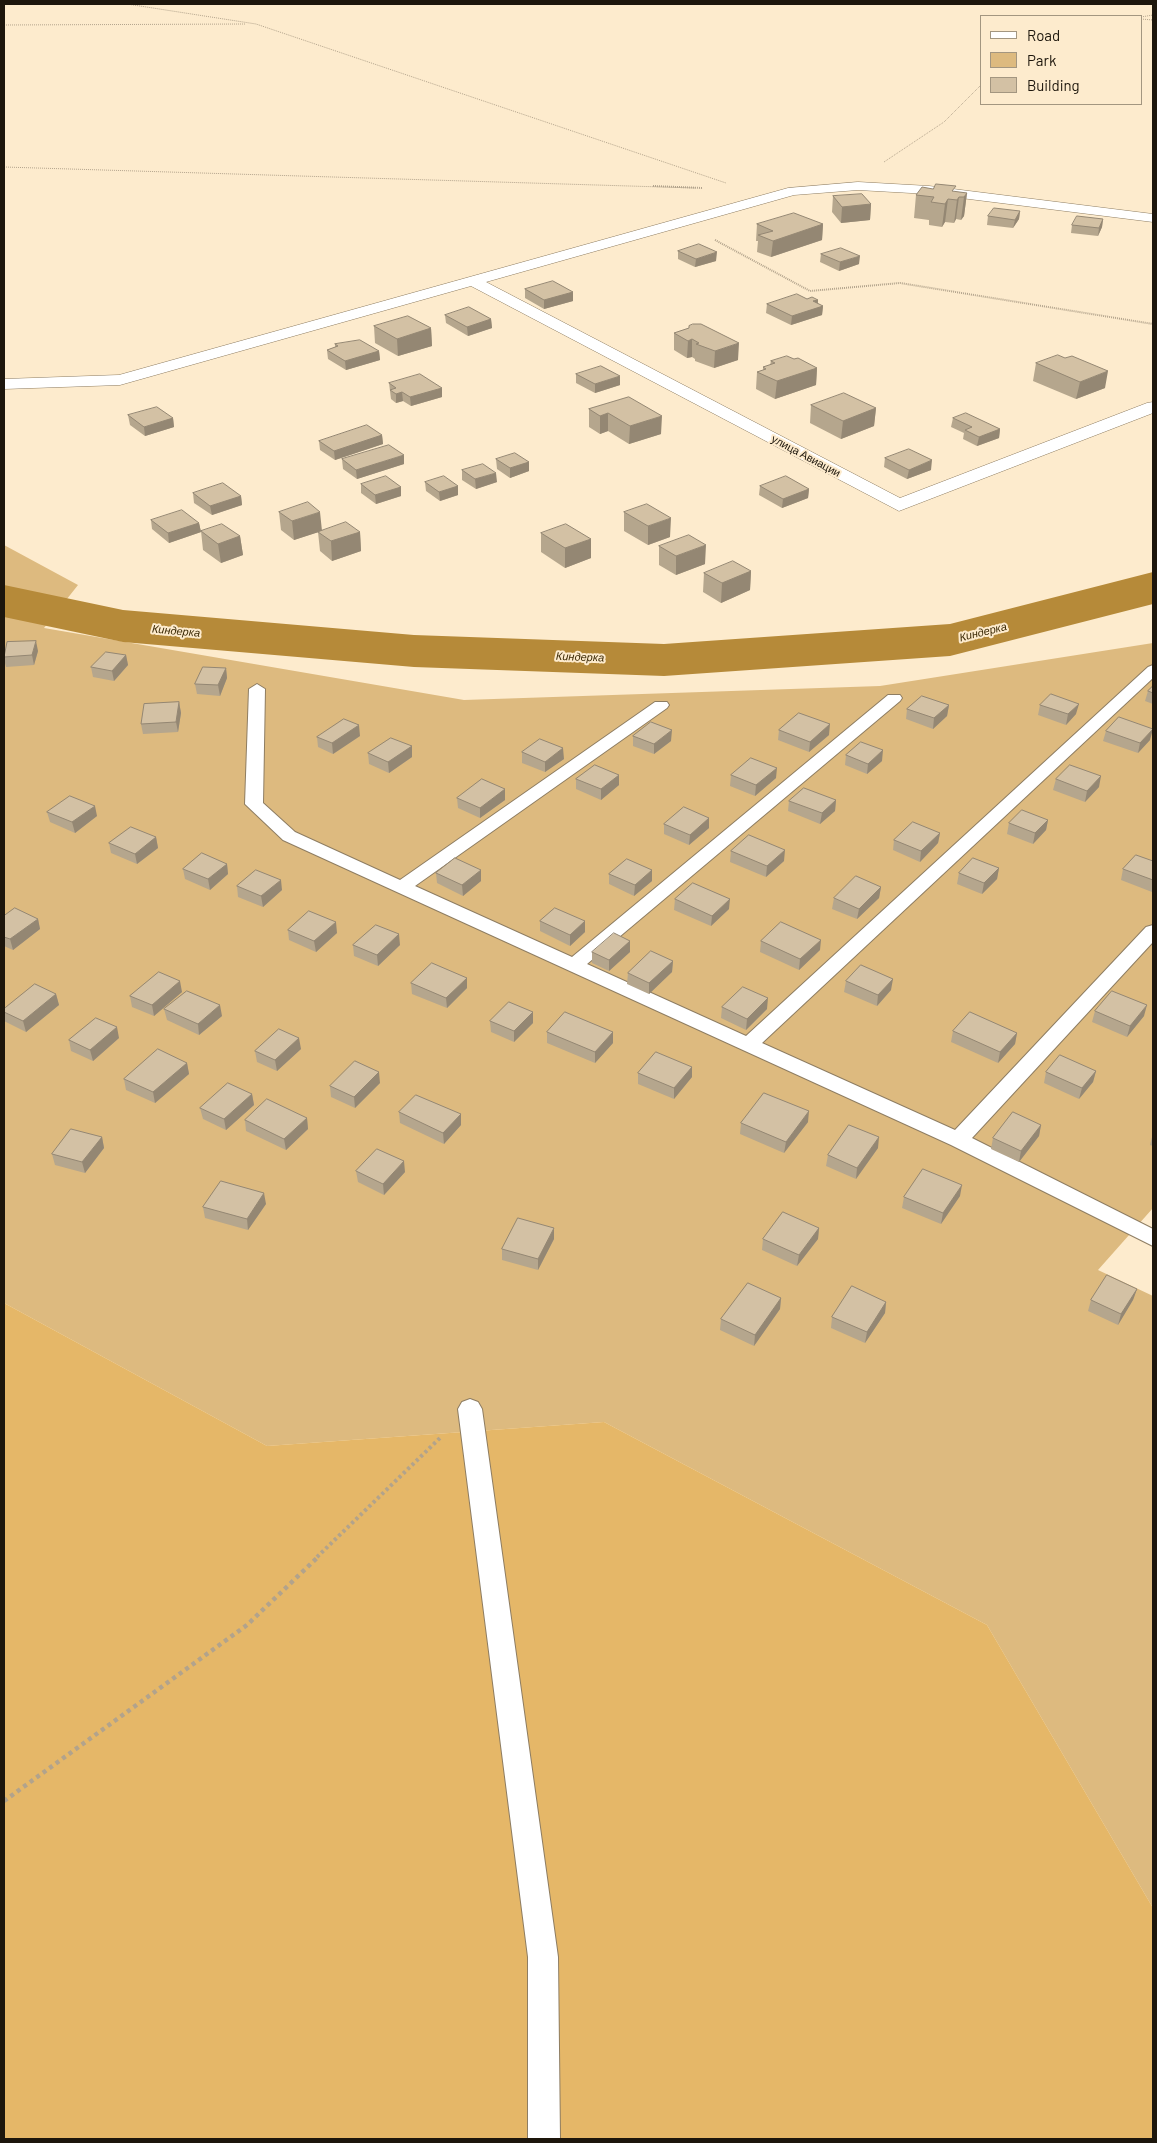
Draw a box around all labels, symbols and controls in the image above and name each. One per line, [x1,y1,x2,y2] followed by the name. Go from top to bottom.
[980,15,1142,105] legend
[1027,26,1060,44] text: Road
[1027,51,1056,69] text: Park
[1027,76,1080,94] text: Building
[769,432,843,480] street label: улица Авиации
[958,620,1008,644] water label: Киндерка
[151,622,201,640] water label: Киндерка
[556,650,604,664] water label: Киндерка

